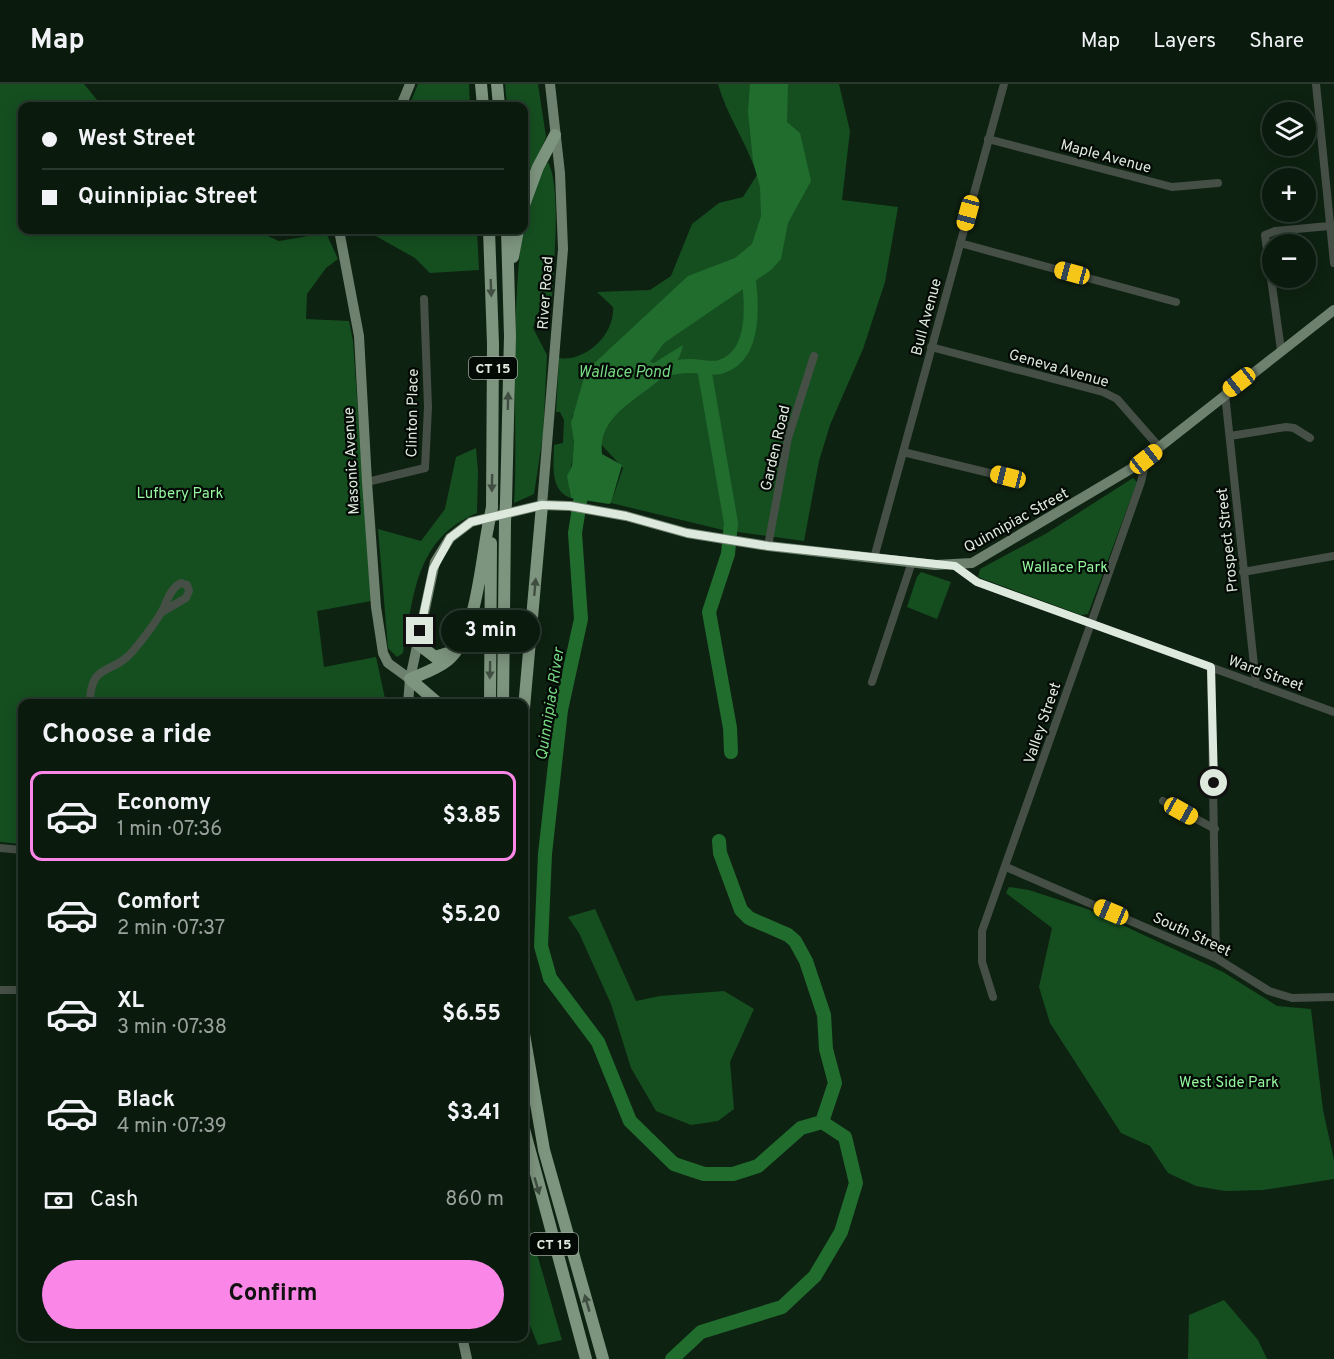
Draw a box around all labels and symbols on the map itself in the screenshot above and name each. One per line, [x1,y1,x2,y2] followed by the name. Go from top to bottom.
[1058,136,1153,179] street label: Maple Avenue
[955,193,981,233] car
[534,256,559,331] street label: River Road
[1052,260,1092,286] car
[908,277,947,358] street label: Bull Avenue
[487,278,496,297] one-way arrow
[1006,346,1111,393] street label: Geneva Avenue
[469,357,517,379] road number: CT 15
[578,363,671,383] water label: Wallace Pond
[1219,364,1259,400] car
[403,369,424,458] street label: Clinton Place
[504,392,513,411] one-way arrow
[757,404,796,493] street label: Garden Road
[340,407,365,515] street label: Masonic Avenue
[1126,441,1166,477] car
[988,464,1028,490] car
[487,473,497,492] one-way arrow
[136,485,224,504] park label: Lufbery Park
[961,485,1072,558] street label: Quinnipiac Street
[1214,487,1243,593] street label: Prospect Street
[1022,559,1108,578] park label: Wallace Park
[530,578,540,597] one-way arrow
[441,610,540,652] callout: 3 min
[406,617,433,644] route end
[532,645,570,762] water label: Quinnipiac River
[1225,652,1306,697] street label: Ward Street
[485,660,495,679] one-way arrow
[1021,680,1066,767] street label: Valley Street
[1200,769,1227,796] route start
[1161,794,1201,828] car
[1091,897,1131,927] car
[1149,909,1234,962] street label: South Street
[1179,1074,1279,1093] park label: West Side Park
[533,1177,542,1195] one-way arrow
[530,1233,578,1255] road number: CT 15
[582,1294,591,1312] one-way arrow

